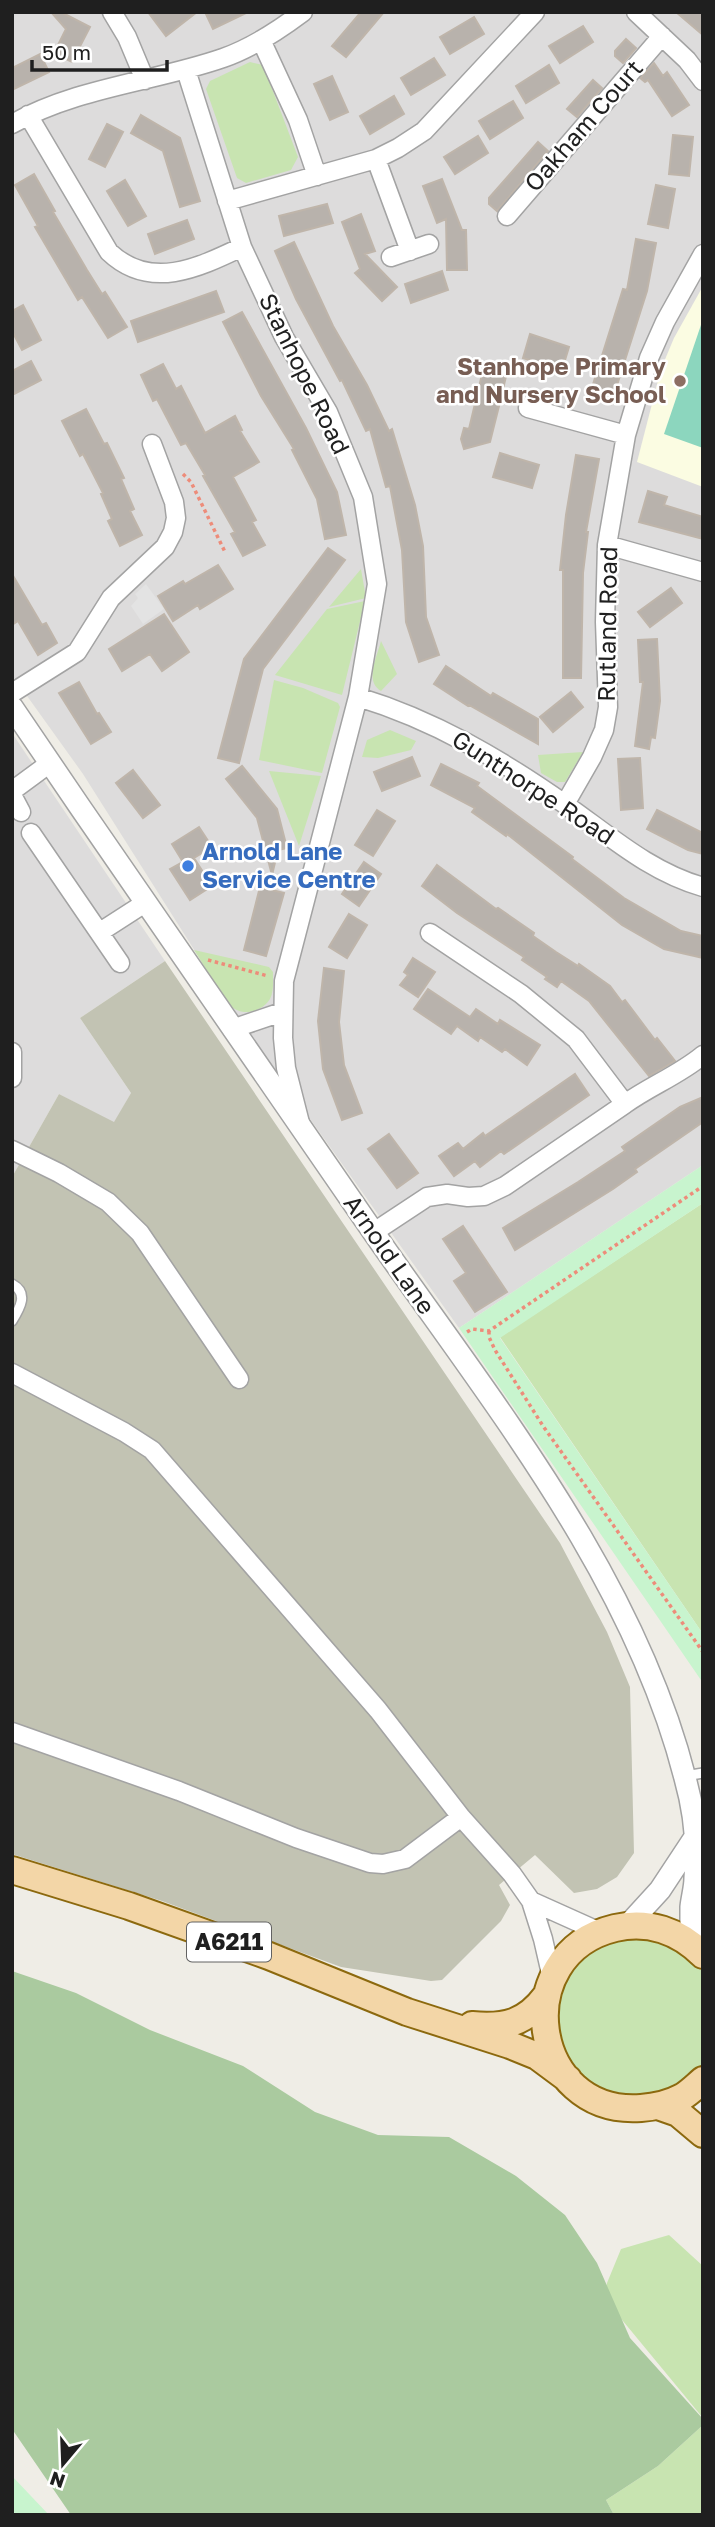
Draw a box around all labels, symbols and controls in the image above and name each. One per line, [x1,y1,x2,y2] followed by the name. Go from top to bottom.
[32,28,166,72] scale bar
[42,39,91,65] text: 50 m
[518,53,648,197] street label: Oakham Court
[254,288,357,459] street label: Stanhope Road
[436,351,667,408] place label: Stanhope Primary and Nursery School
[672,373,688,389] marker: Stanhope Primary and Nursery School
[591,546,622,702] street label: Rutland Road
[447,724,620,850] street label: Gunthorpe Road
[202,836,376,893] place label: Arnold Lane Service Centre
[180,858,196,874] marker: Arnold Lane Service Centre
[338,1189,442,1319] street label: Arnold Lane
[187,1923,271,1962] road number: A6211
[28,2429,98,2499] north arrow
[47,2467,68,2494] text: N

